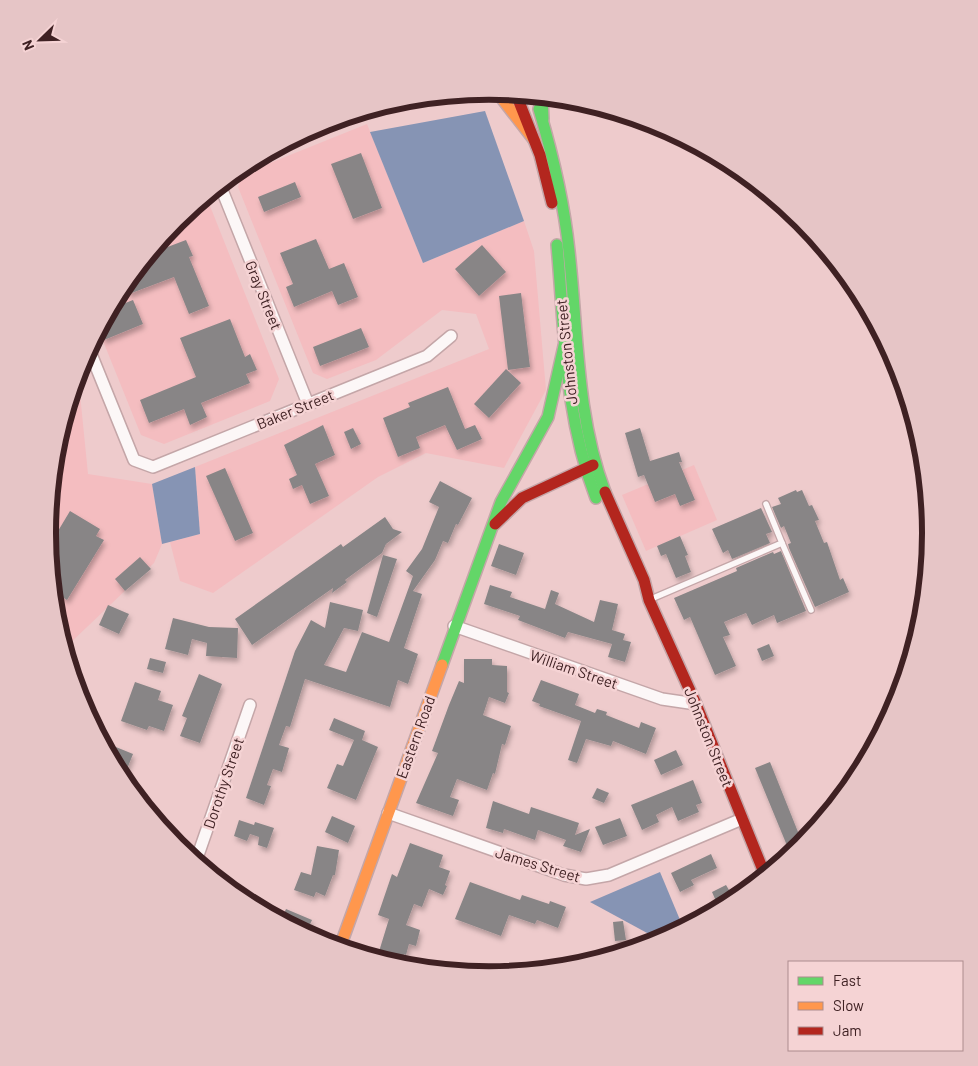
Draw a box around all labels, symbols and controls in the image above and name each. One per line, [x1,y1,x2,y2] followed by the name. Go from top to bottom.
[15,15,65,65] north arrow
[18,38,37,53] text: N
[242,258,286,332] street label: Gray Street
[552,299,580,405] street label: Johnston Street
[254,385,336,433] street label: Baker Street
[528,646,620,692] street label: William Street
[681,685,737,789] street label: Johnston Street
[392,693,438,781] street label: Eastern Road
[199,735,247,831] street label: Dorothy Street
[493,843,583,885] street label: James Street
[788,961,963,1051] legend
[833,971,861,989] text: Fast
[833,996,864,1014] text: Slow
[833,1021,862,1039] text: Jam

